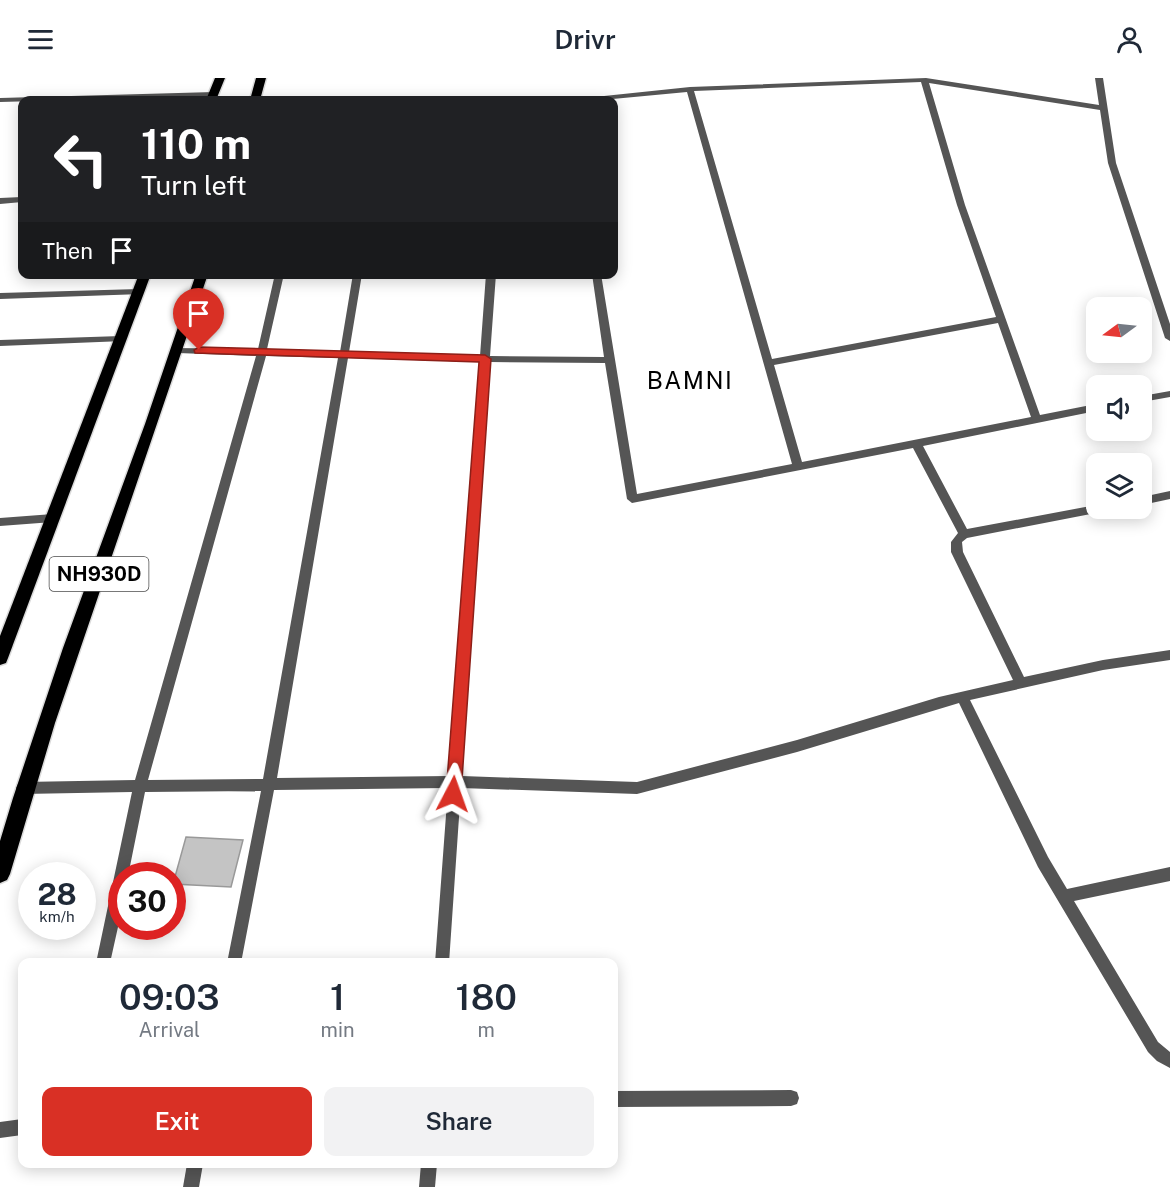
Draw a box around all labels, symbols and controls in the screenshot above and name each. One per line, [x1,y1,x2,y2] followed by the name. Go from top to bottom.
[24,23,57,56] icon: menu
[554,23,616,55] text: Drivr
[1113,23,1146,56] icon: person
[141,119,251,168] text: 110 m
[42,120,120,198] icon: left
[141,169,247,201] text: Turn left
[105,234,138,267] icon: arrive
[42,238,93,264] text: Then
[173,288,224,350] pin
[182,297,215,330] icon: arrive
[1086,297,1152,363] north arrow
[1086,297,1152,519] map controls
[647,366,733,394] district label: BAMNI
[1086,375,1152,441] button: sound
[1086,453,1152,519] button: layers
[50,557,148,591] road number: NH930D
[421,762,485,826] position arrow
[108,862,186,940] speed limit sign: 30
[37,876,77,912] text: 28
[39,908,75,925] text: km/h
[119,976,220,1018] text: 09:03
[330,976,345,1018] text: 1
[456,976,517,1018] text: 180
[138,1018,200,1042] text: Arrival
[321,1018,355,1042] text: min
[478,1018,495,1042] text: m
[42,1087,312,1156] button: Exit
[324,1087,594,1156] button: Share

